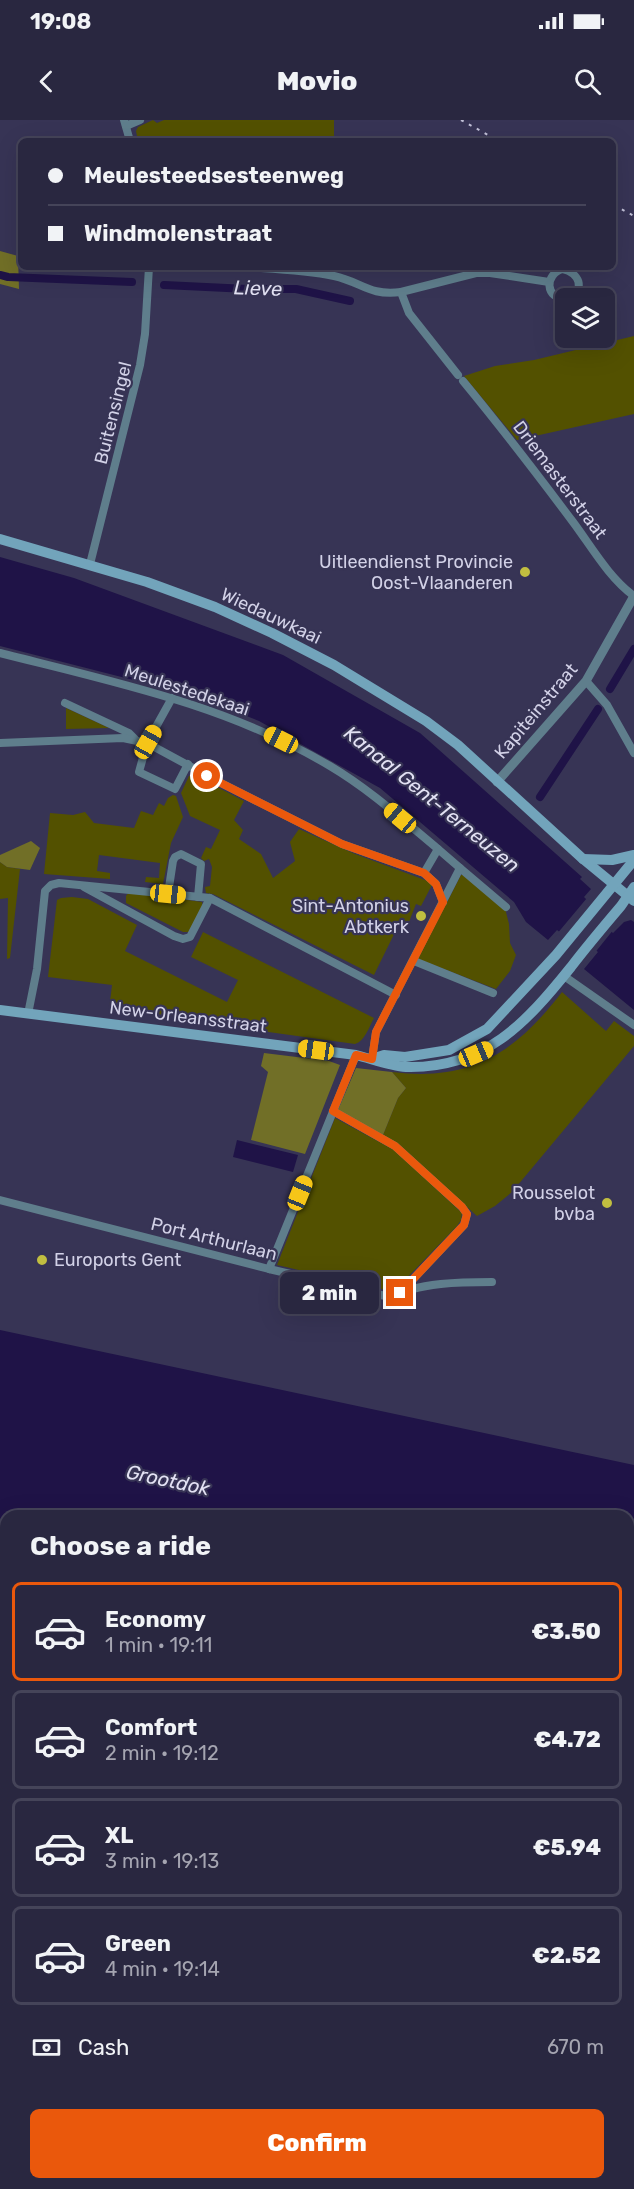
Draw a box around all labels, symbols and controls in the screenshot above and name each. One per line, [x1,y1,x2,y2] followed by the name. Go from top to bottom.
[30,8,91,35] text: 19:08
[30,65,63,98] icon: back
[277,65,357,97] text: Movio
[571,65,604,98] icon: search
[84,162,344,189] text: Meulesteedsesteenweg
[84,220,272,247] text: Windmolenstraat
[233,275,283,301] water label: Lieve
[555,288,615,348] map controls
[555,288,615,348] button: layers
[90,359,136,467] street label: Buitensingel
[508,416,612,544] street label: Driemasterstraat
[319,551,513,594] place label: Uitleendienst Provincie Oost-Vlaanderen
[518,565,532,579] marker: Uitleendienst Provincie Oost-Vlaanderen
[217,583,325,649] street label: Wiedauwkaai
[122,659,252,721] street label: Meulestedekaai
[490,659,582,763] street label: Kapiteinstraat
[339,721,525,877] water label: Kanaal Gent-Terneuzen
[131,722,165,762] car
[261,724,301,756] car
[193,762,220,789] route start
[380,800,420,836] car
[149,883,187,905] car
[292,895,410,938] place label: Sint-Antonius Abtkerk
[414,909,428,923] marker: Sint-Antonius Abtkerk
[108,996,268,1038] street label: New-Orleansstraat
[297,1039,335,1061] car
[456,1039,496,1069] car
[285,1173,315,1213] car
[512,1182,595,1225] place label: Rousselot bvba
[600,1196,614,1210] marker: Rousselot bvba
[149,1213,279,1265] street label: Port Arthurlaan
[54,1249,181,1271] place label: Euroports Gent
[35,1253,49,1267] marker: Euroports Gent
[280,1272,379,1314] callout: 2 min
[386,1279,413,1306] route end
[302,1281,357,1305] text: 2 min
[124,1459,213,1501] water label: Grootdok
[30,1530,211,1562] text: Choose a ride
[33,1605,87,1659] icon: car
[105,1606,206,1633] text: Economy
[532,1618,601,1645] text: €3.50
[105,1633,212,1657] text: 1 min · 19:11
[33,1713,87,1767] icon: car
[105,1714,197,1741] text: Comfort
[534,1726,601,1753] text: €4.72
[105,1741,219,1765] text: 2 min · 19:12
[33,1821,87,1875] icon: car
[105,1822,133,1849] text: XL
[533,1834,601,1861] text: €5.94
[105,1849,219,1873] text: 3 min · 19:13
[33,1929,87,1983] icon: car
[105,1930,171,1957] text: Green
[532,1942,601,1969] text: €2.52
[105,1957,220,1981] text: 4 min · 19:14
[30,2031,63,2064] icon: cash
[78,2034,129,2061] text: Cash
[547,2035,604,2059] text: 670 m
[30,2109,604,2178] button: Confirm

